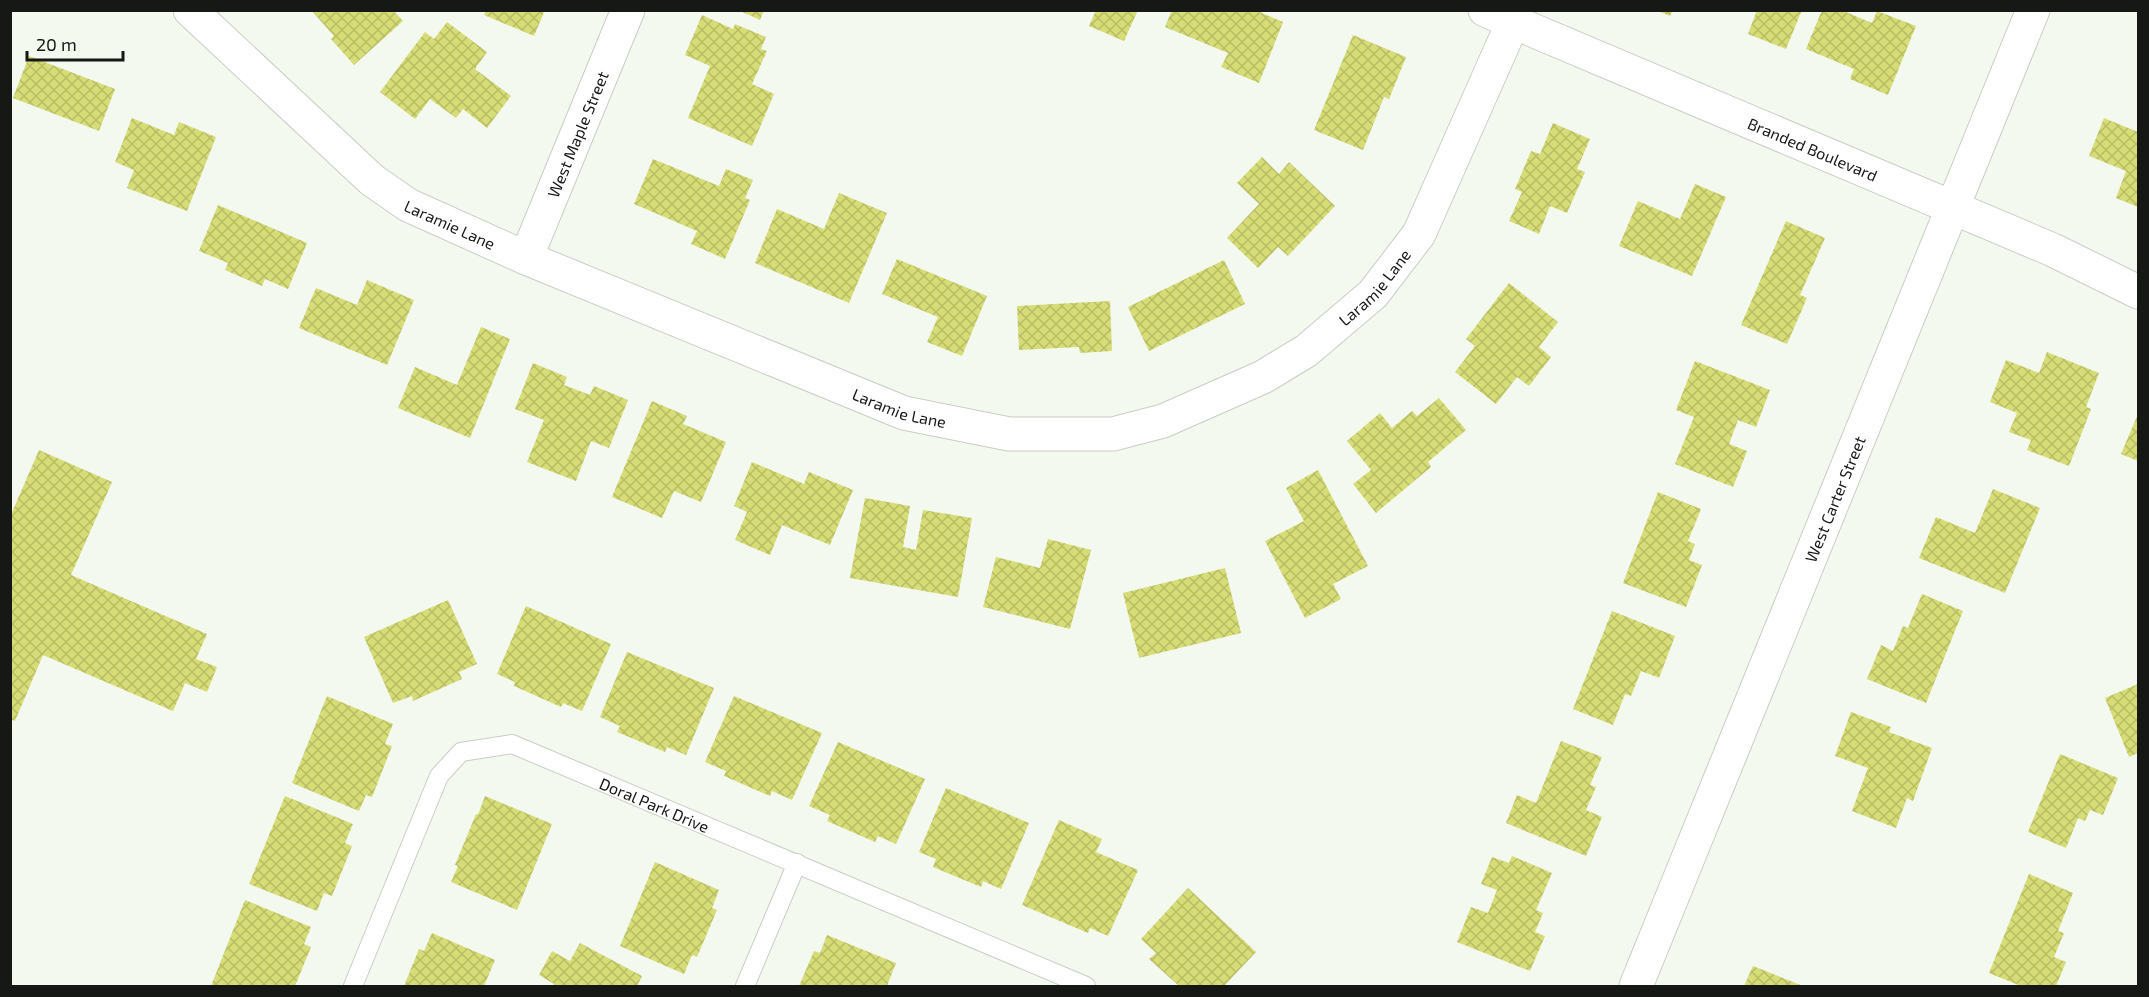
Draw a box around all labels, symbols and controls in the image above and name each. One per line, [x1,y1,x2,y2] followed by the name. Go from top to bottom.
[27,24,123,62] scale bar
[36,33,77,55] text: 20 m
[543,68,611,200] street label: West Maple Street
[1745,113,1881,184] street label: Branded Boulevard
[402,195,498,253] street label: Laramie Lane
[1334,245,1414,329] street label: Laramie Lane
[850,384,948,431] street label: Laramie Lane
[1800,433,1868,565] street label: West Carter Street
[597,773,712,836] street label: Doral Park Drive

